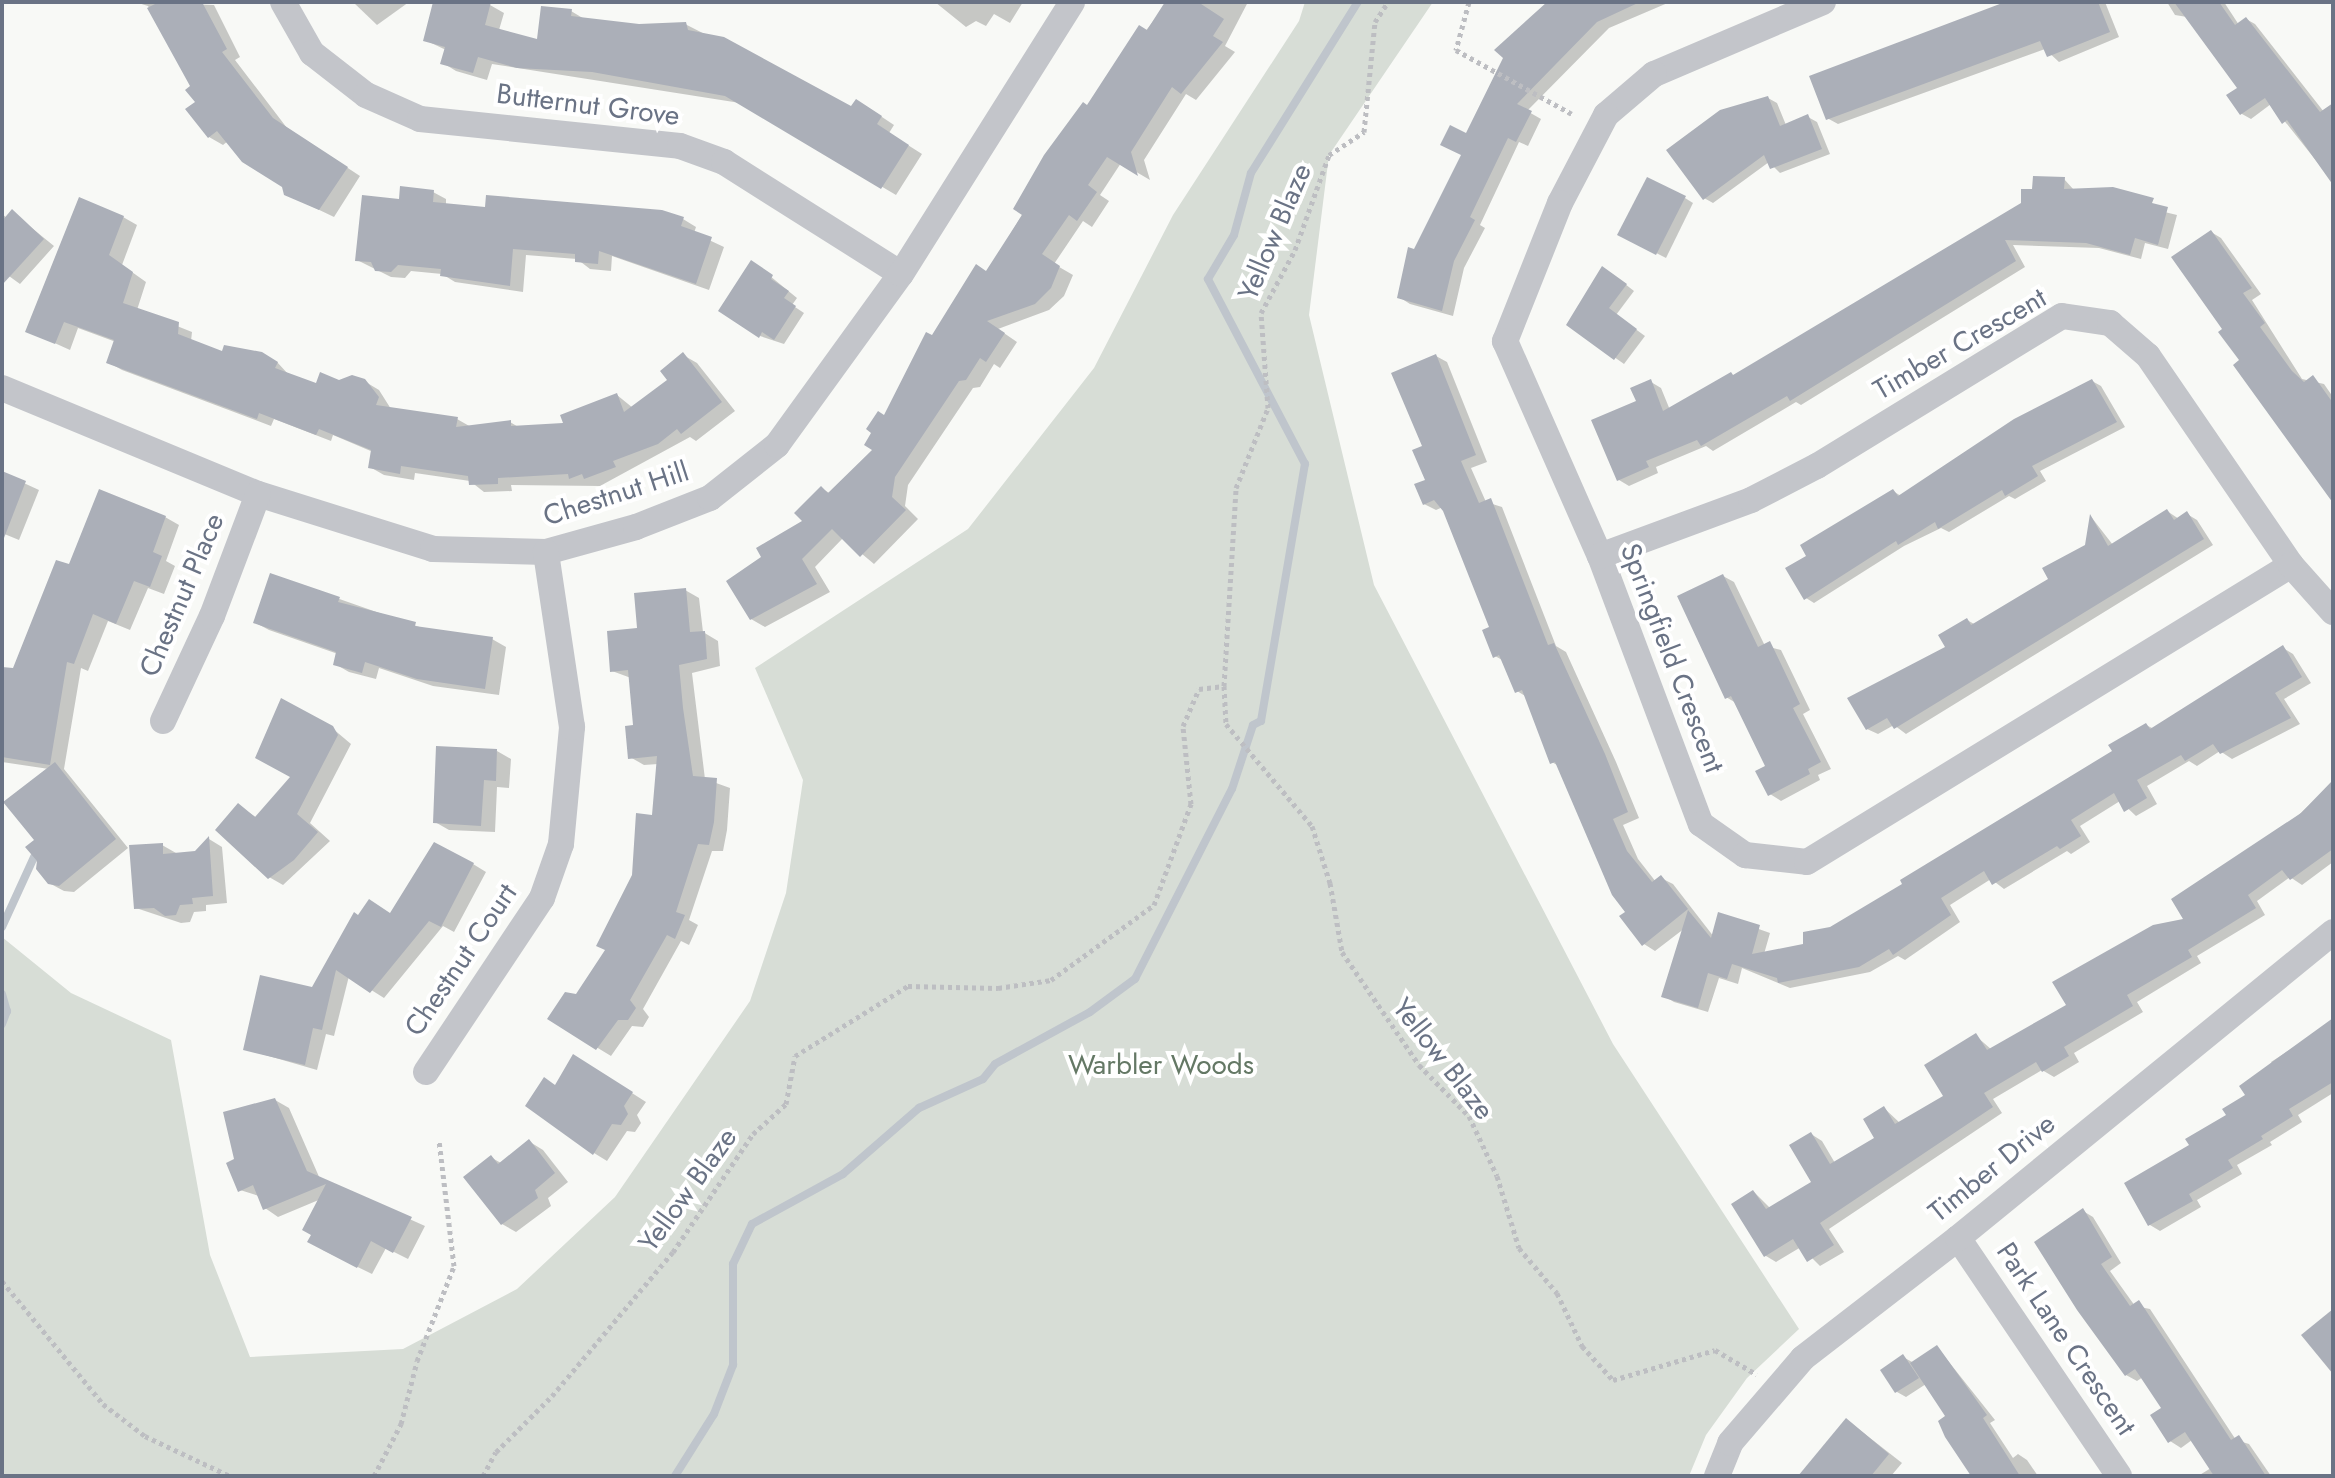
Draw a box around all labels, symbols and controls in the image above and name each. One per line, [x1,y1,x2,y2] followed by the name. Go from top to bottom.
[494,77,682,133] street label: Butternut Grove
[1231,159,1319,305] street label: Yellow Blaze
[1868,281,2052,407] street label: Timber Crescent
[539,455,693,533] street label: Chestnut Hill
[133,508,231,682] street label: Chestnut Place
[1613,539,1731,777] street label: Springfield Crescent
[398,878,524,1042] street label: Chestnut Court
[1385,992,1501,1126] street label: Yellow Blaze
[1068,1048,1254,1082] park label: Warbler Woods
[1922,1107,2062,1229] street label: Timber Drive
[632,1122,744,1258] street label: Yellow Blaze
[1989,1236,2143,1442] street label: Park Lane Crescent

